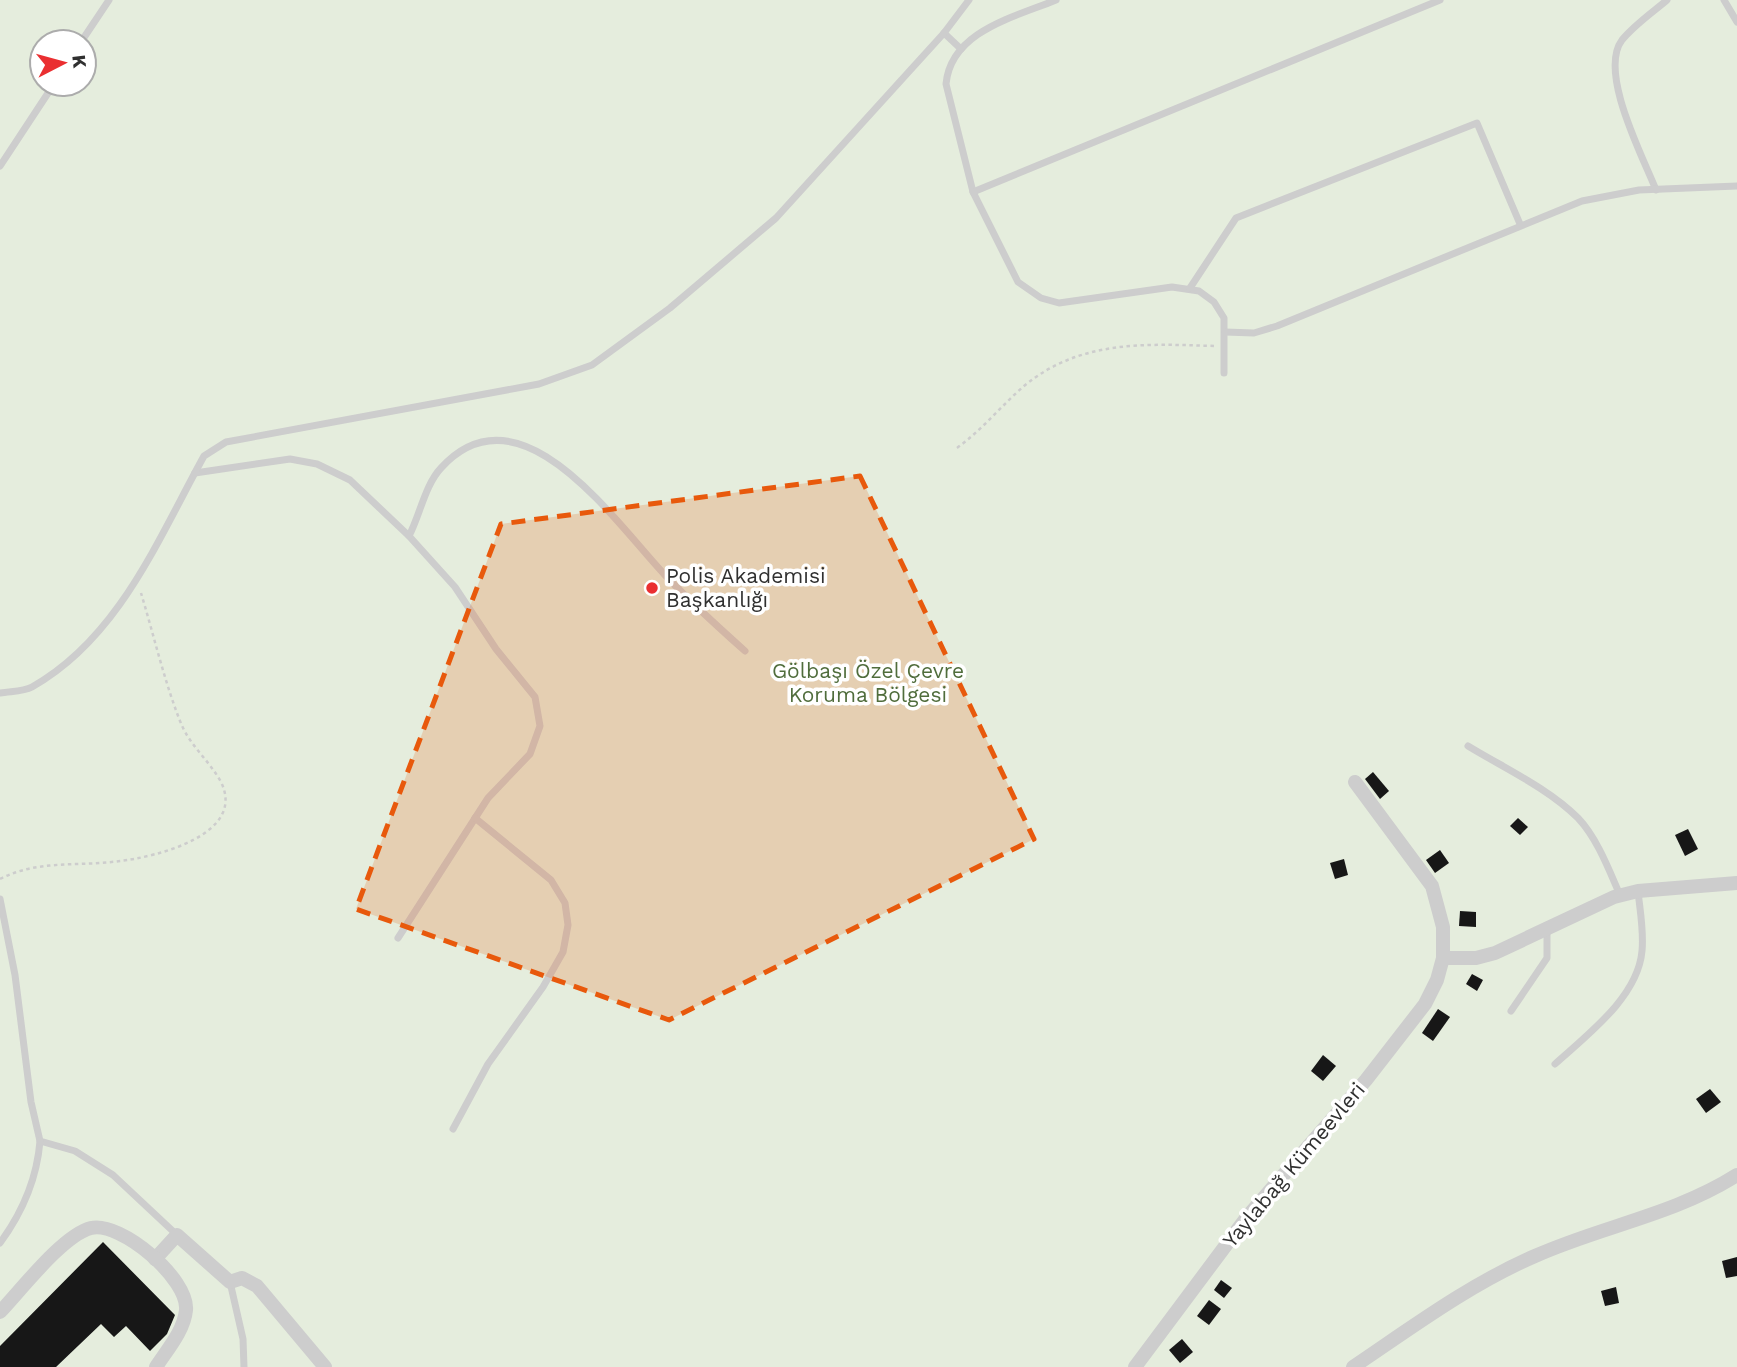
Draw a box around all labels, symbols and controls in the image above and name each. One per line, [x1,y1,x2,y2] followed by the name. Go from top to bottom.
[28,28,98,98] north arrow
[67,54,92,69] text: K
[666,563,826,612] place label: Polis Akademisi Başkanlığı
[644,580,660,596] marker: Polis Akademisi Başkanlığı
[772,658,964,707] park label: Gölbaşı Özel Çevre Koruma Bölgesi
[1217,1077,1370,1252] street label: Yaylabağ Kümeevleri

